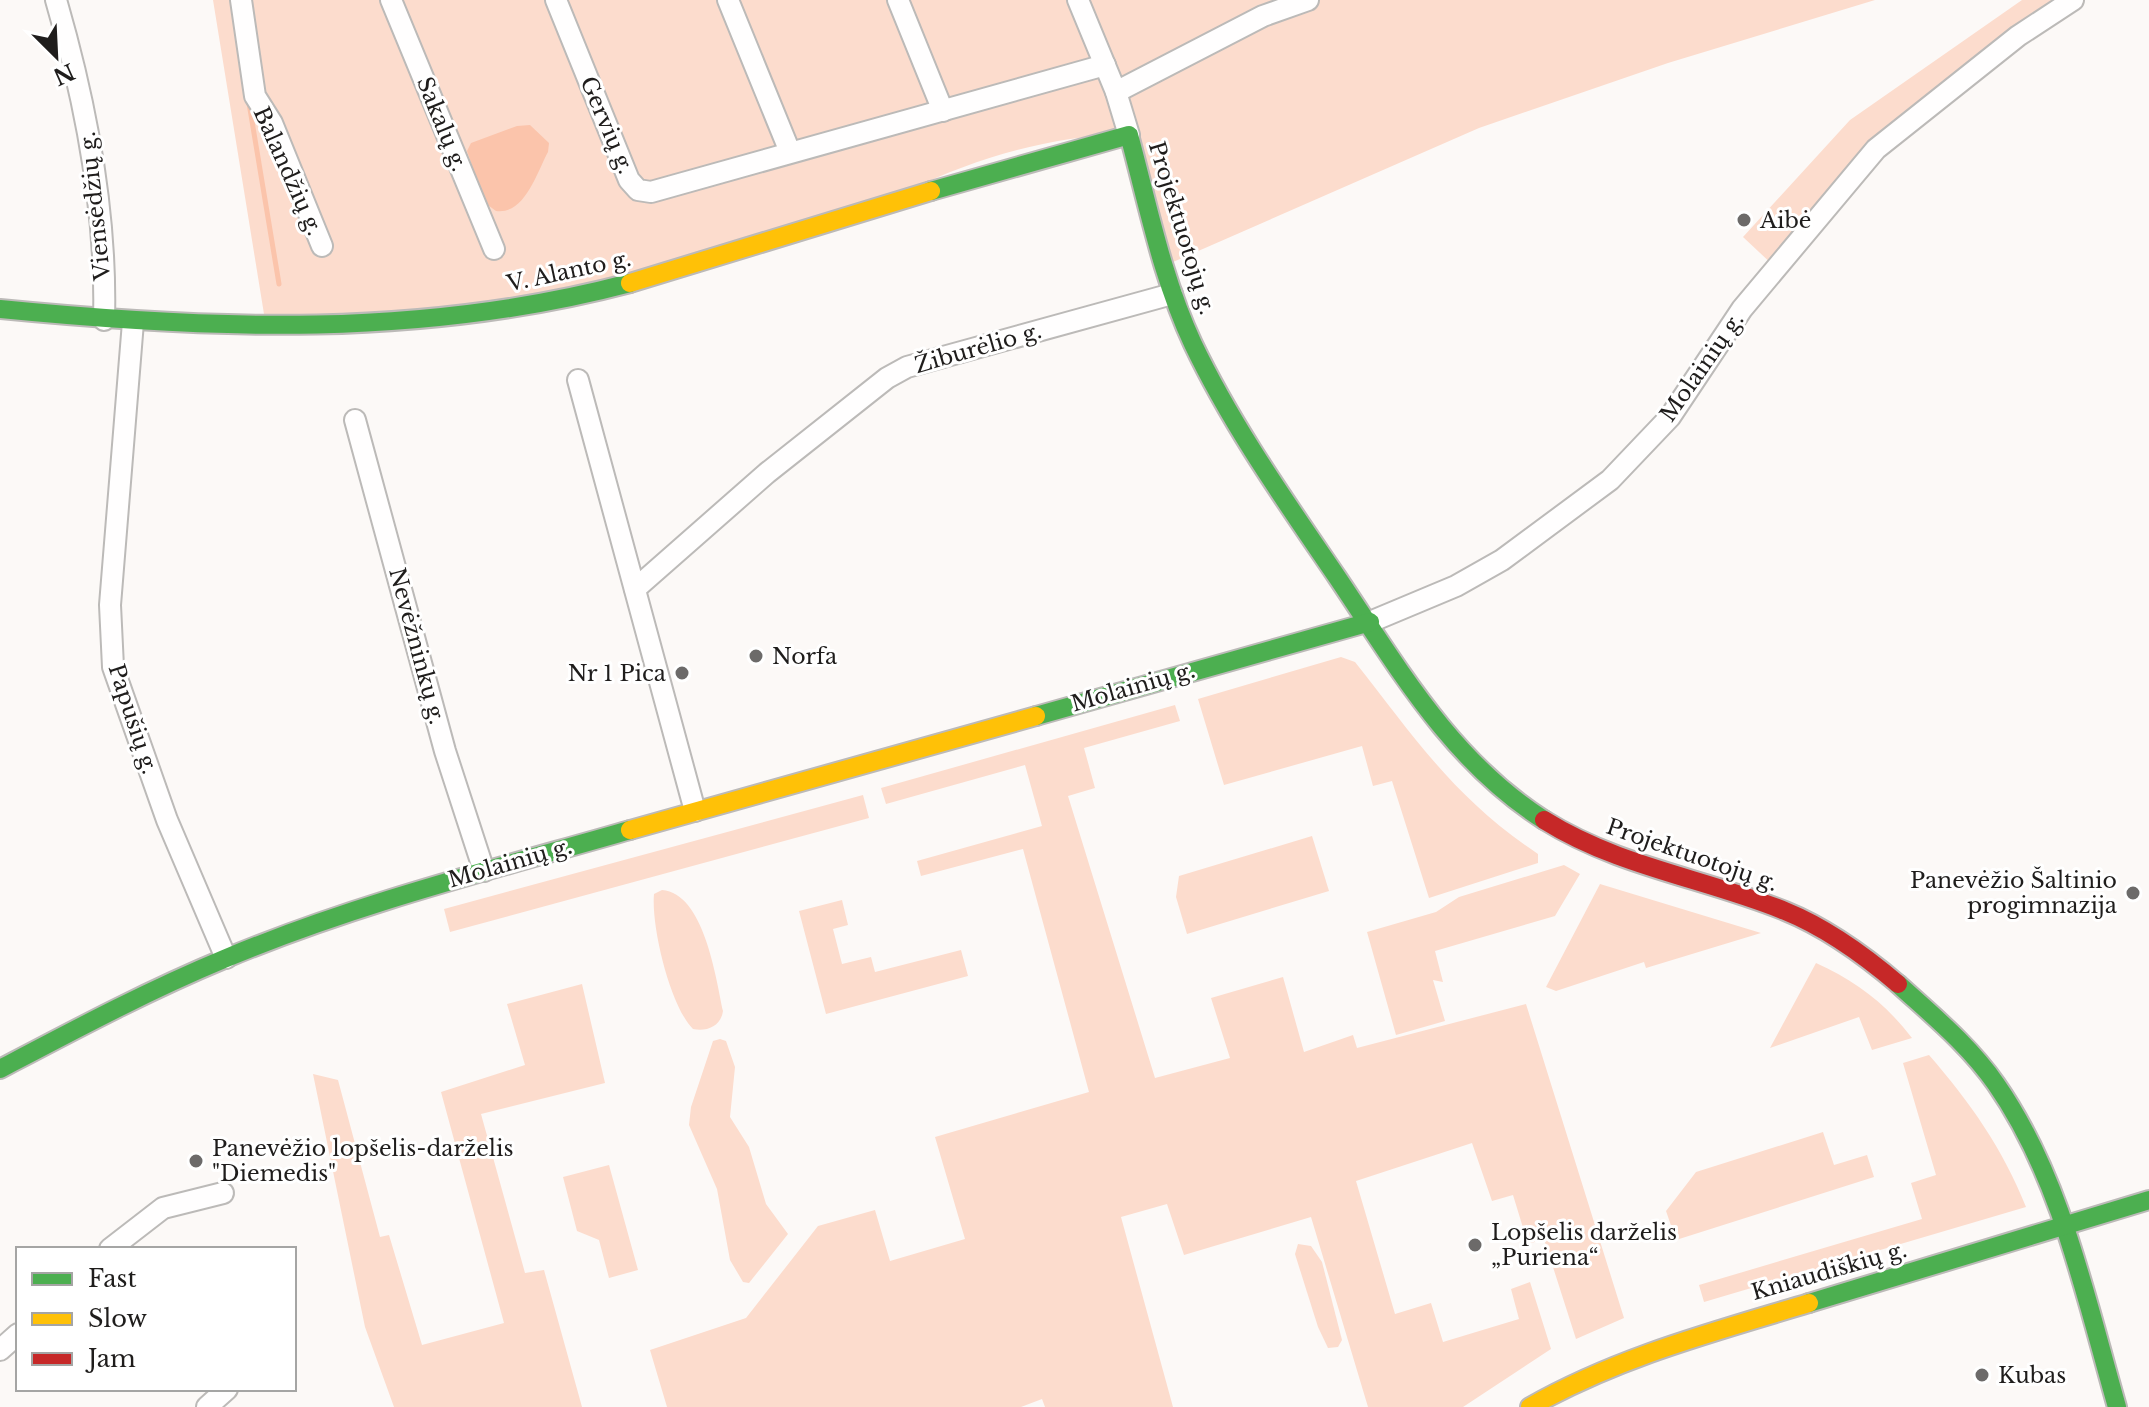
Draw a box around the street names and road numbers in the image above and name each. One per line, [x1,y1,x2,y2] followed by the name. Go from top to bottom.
[574,72,640,178] street label: Gervių g.
[411,73,473,175] street label: Sakalų g.
[248,102,328,240] street label: Balandžių g.
[74,130,116,283] street label: Viensėdžių g.
[1143,138,1221,318] street label: Projektuotojų g.
[503,245,634,298] street label: V. Alanto g.
[1654,307,1750,427] street label: Molainių g.
[911,316,1045,379] street label: Žiburėlio g.
[383,565,451,727] street label: Nevėžninkų g.
[1068,656,1198,718] street label: Molainių g.
[103,660,163,778] street label: Papušių g.
[1603,813,1781,897] street label: Projektuotojų g.
[445,832,575,894] street label: Molainių g.
[1748,1236,1910,1306] street label: Kniaudiškių g.

